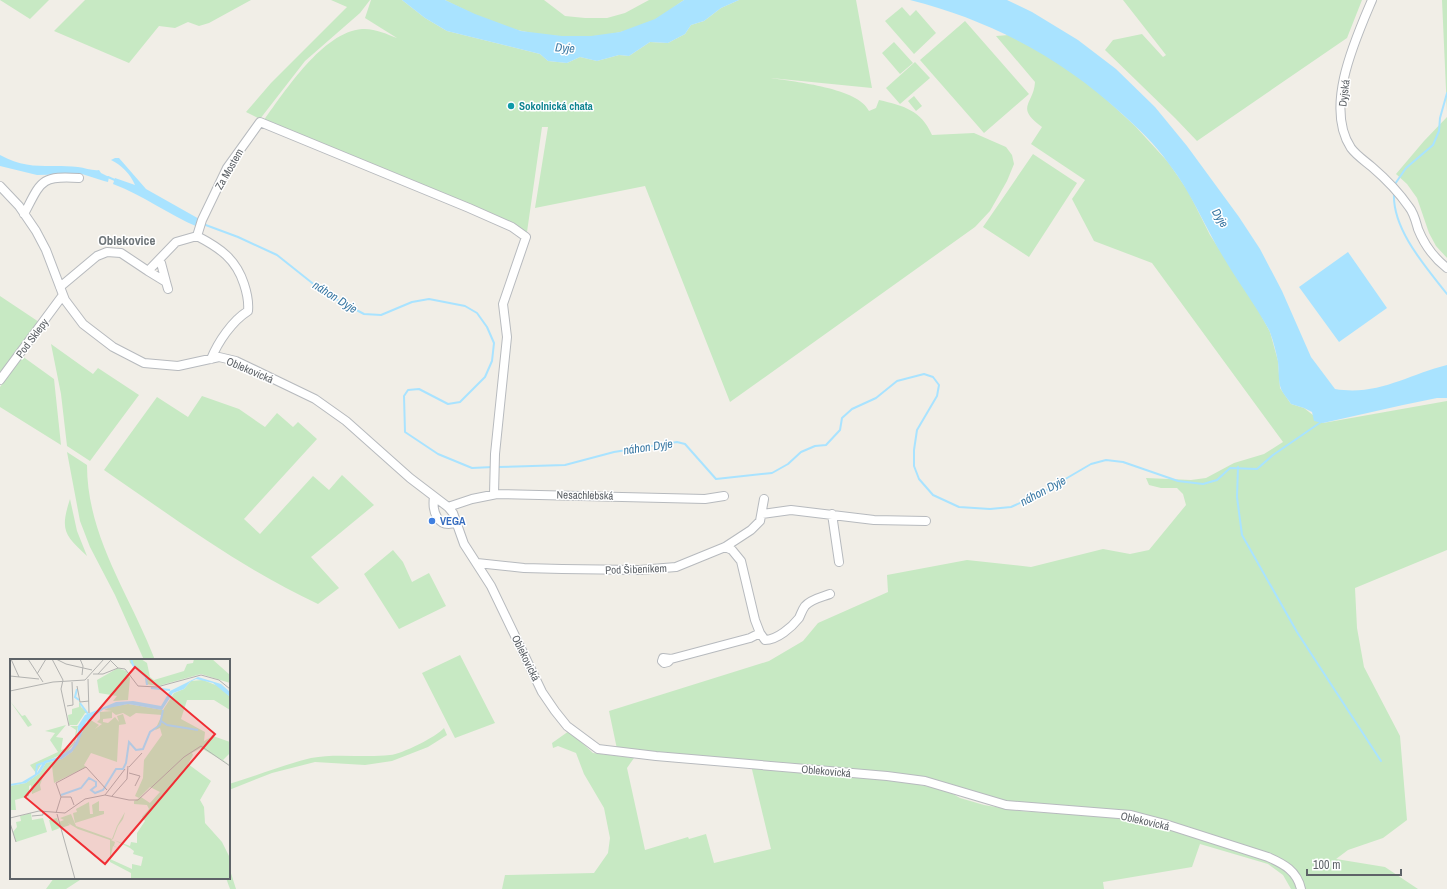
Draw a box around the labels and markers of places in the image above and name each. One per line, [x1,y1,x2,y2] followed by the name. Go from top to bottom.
[519,99,593,113] place label: Sokolnická chata
[506,101,516,111] marker: Sokolnická chata
[440,514,466,528] place label: VEGA
[427,516,437,526] marker: VEGA

